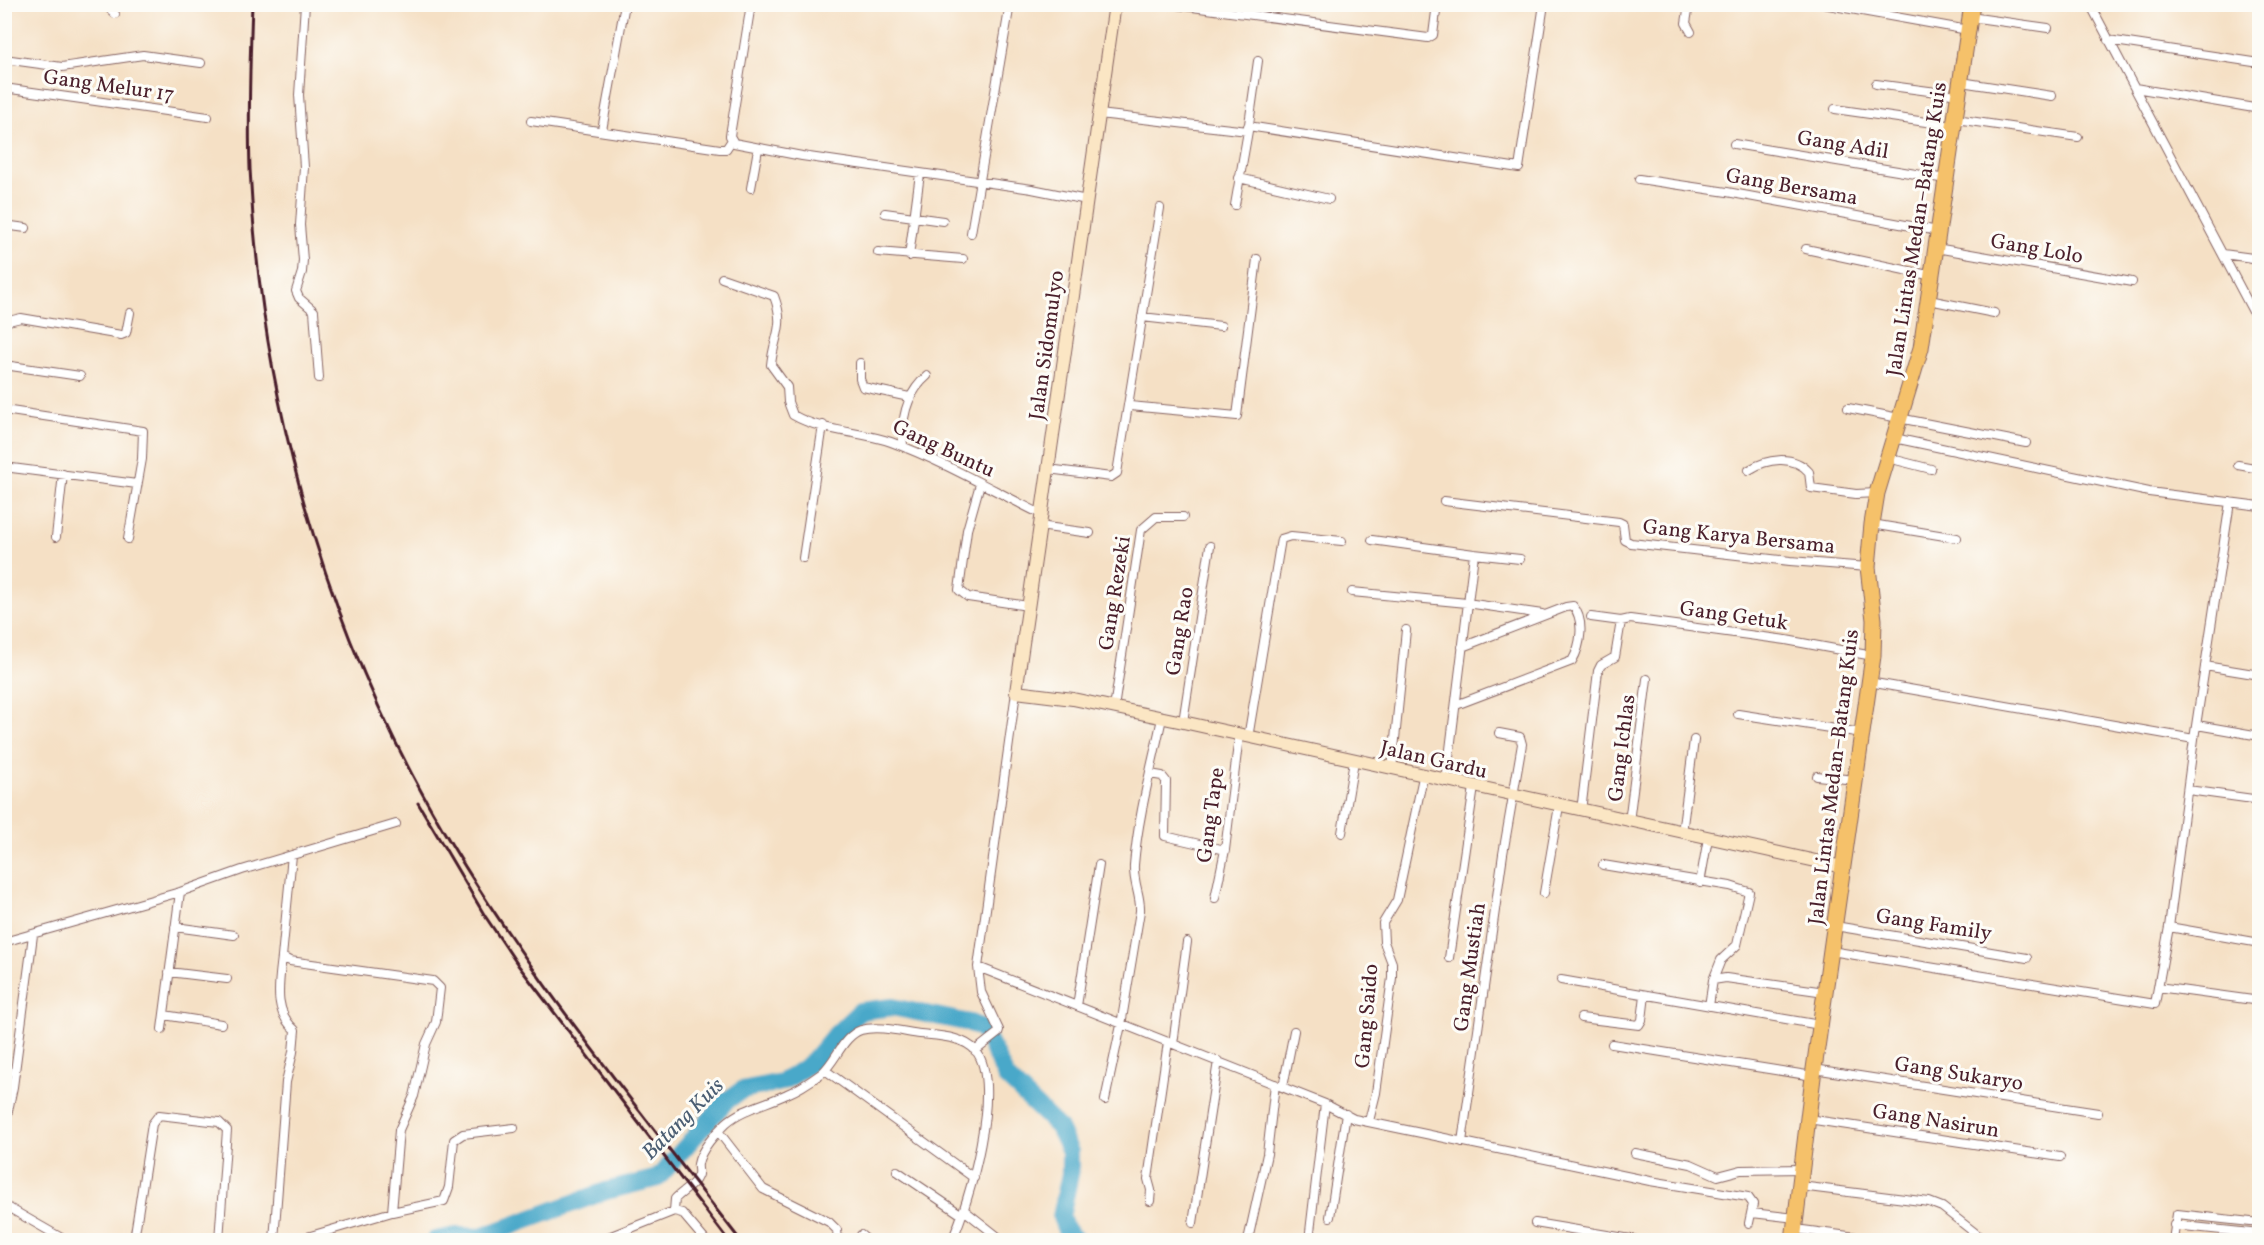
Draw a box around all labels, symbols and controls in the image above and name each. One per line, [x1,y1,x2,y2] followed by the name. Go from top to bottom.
[42,63,176,110] street label: Gang Melur 17
[1880,80,1955,378] street label: Jalan Lintas Medan–Batang Kuis
[1795,124,1891,167] street label: Gang Adil
[1723,162,1860,213] street label: Gang Bersama
[1988,227,2085,272] street label: Gang Lolo
[1023,269,1072,422] street label: Jalan Sidomulyo
[887,413,999,486] street label: Gang Buntu
[1641,513,1836,562] street label: Gang Karya Bersama
[1092,534,1139,653] street label: Gang Rezeki
[1159,585,1202,678] street label: Gang Rao
[1678,595,1790,639] street label: Gang Getuk
[1802,628,1867,927] street label: Jalan Lintas Medan–Batang Kuis
[1602,693,1643,803] street label: Gang Ichlas
[1377,734,1490,787] street label: Jalan Gardu
[1190,766,1233,865] street label: Gang Tape
[1447,901,1494,1034] street label: Gang Mustiah
[1874,902,1994,949] street label: Gang Family
[1348,963,1387,1070] street label: Gang Saido
[1892,1050,2025,1099] street label: Gang Sukaryo
[636,1072,732,1168] water label: Batang Kuis
[1870,1097,2001,1146] street label: Gang Nasirun

